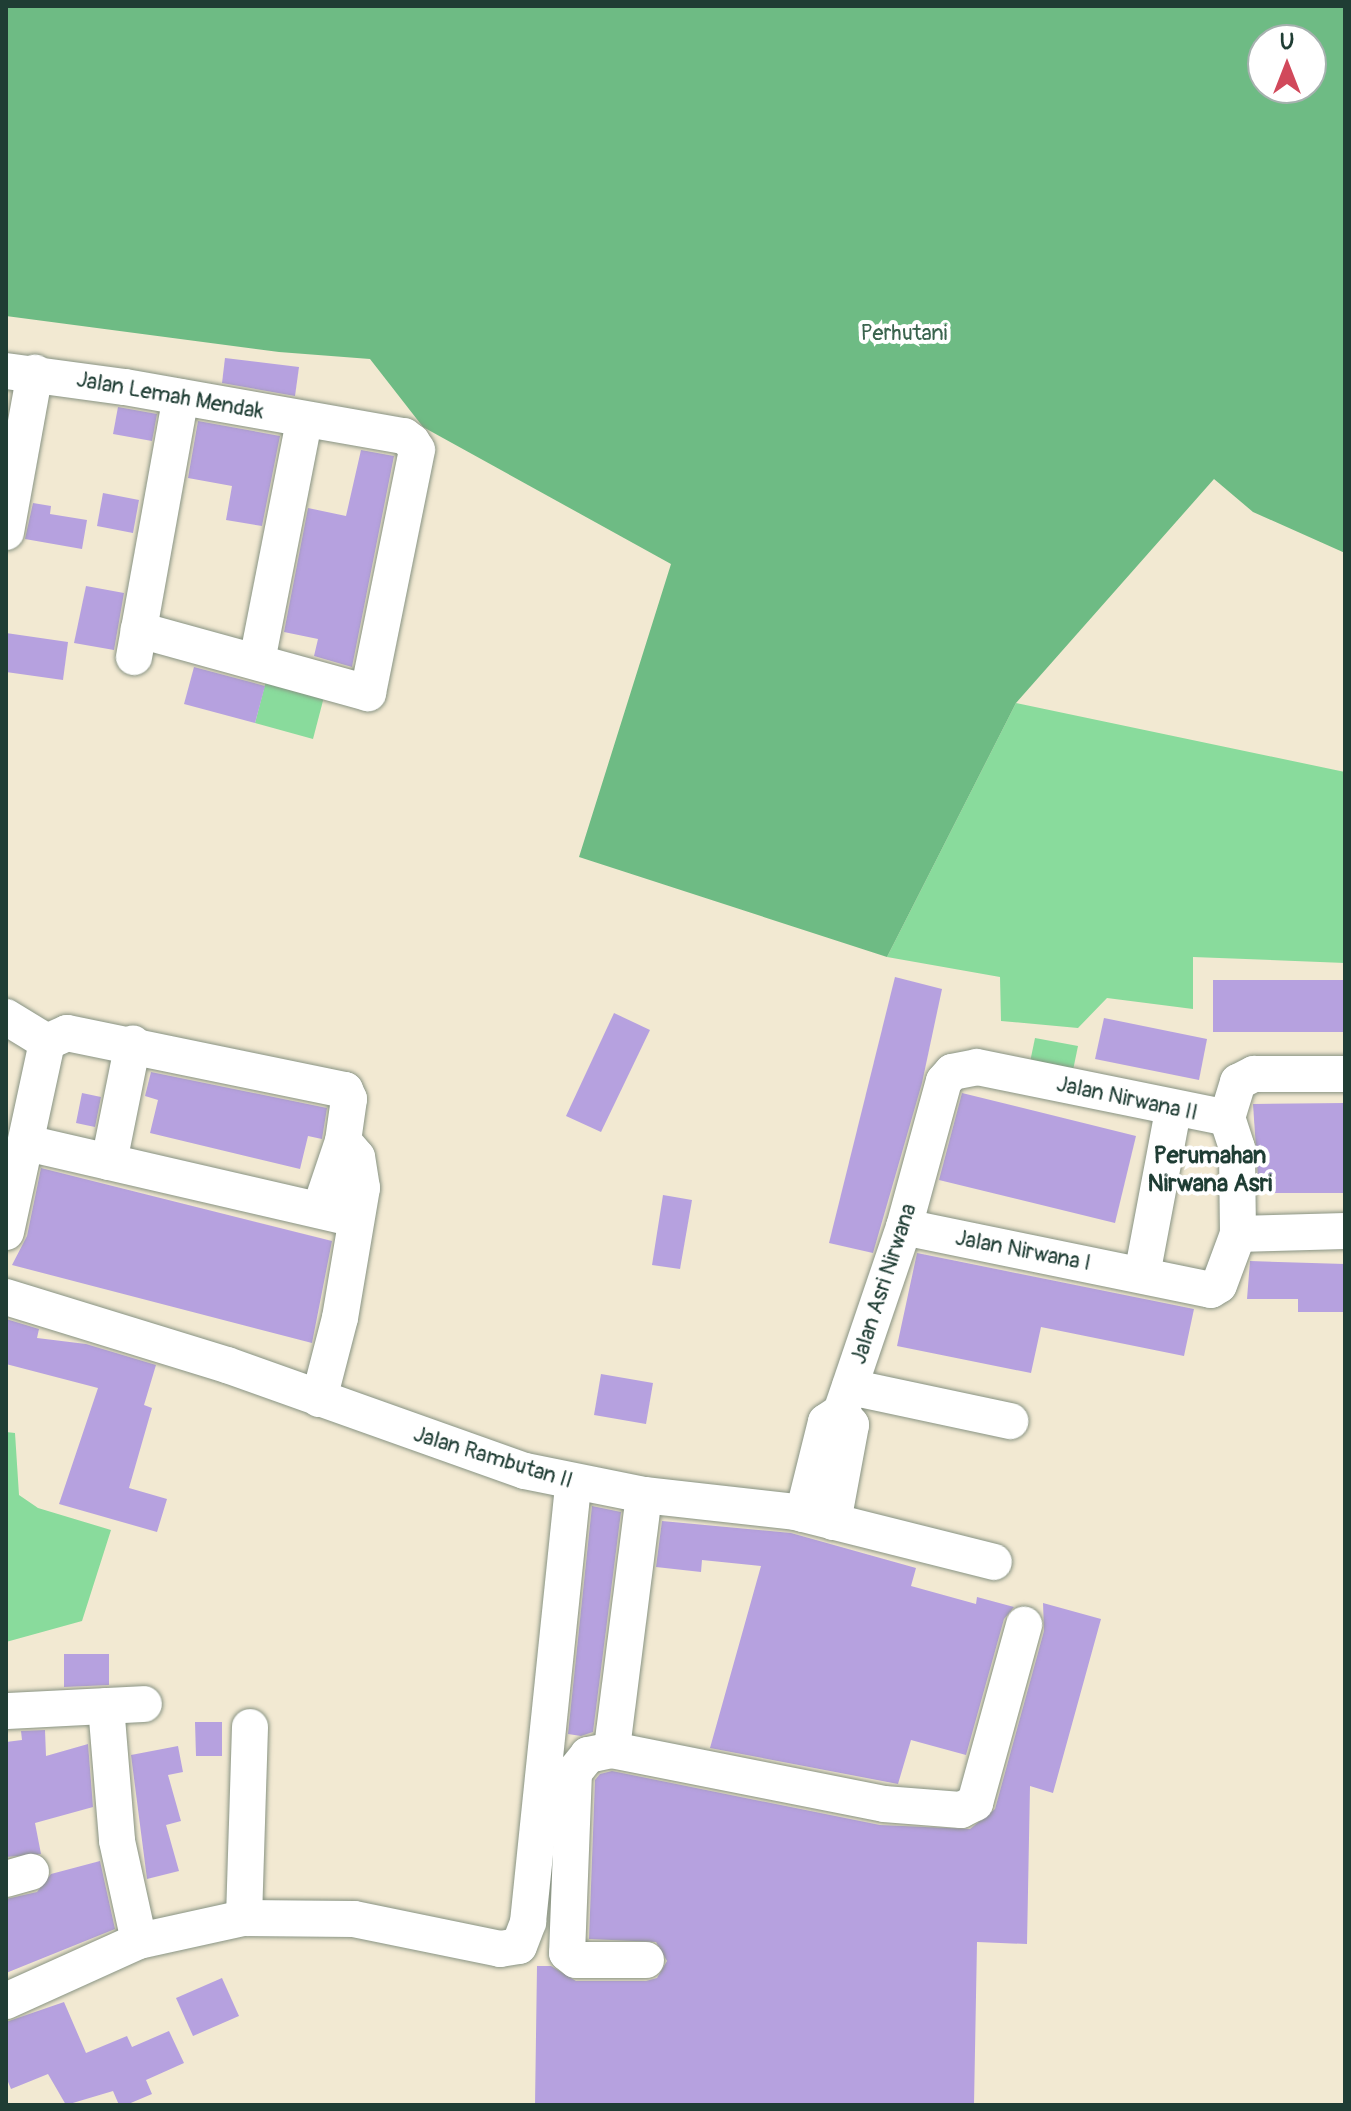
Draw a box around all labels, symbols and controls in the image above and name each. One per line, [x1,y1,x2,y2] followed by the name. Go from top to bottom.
[1247,24,1327,104] north arrow
[1280,28,1294,56] text: U
[860,321,948,347] park label: Perhutani
[74,367,266,425] street label: Jalan Lemah Mendak
[1054,1071,1200,1127] street label: Jalan Nirwana II
[1148,1142,1272,1198] district label: Perumahan Nirwana Asri
[846,1200,922,1368] street label: Jalan Asri Nirwana
[953,1225,1093,1277] street label: Jalan Nirwana I
[410,1421,576,1495] street label: Jalan Rambutan II

